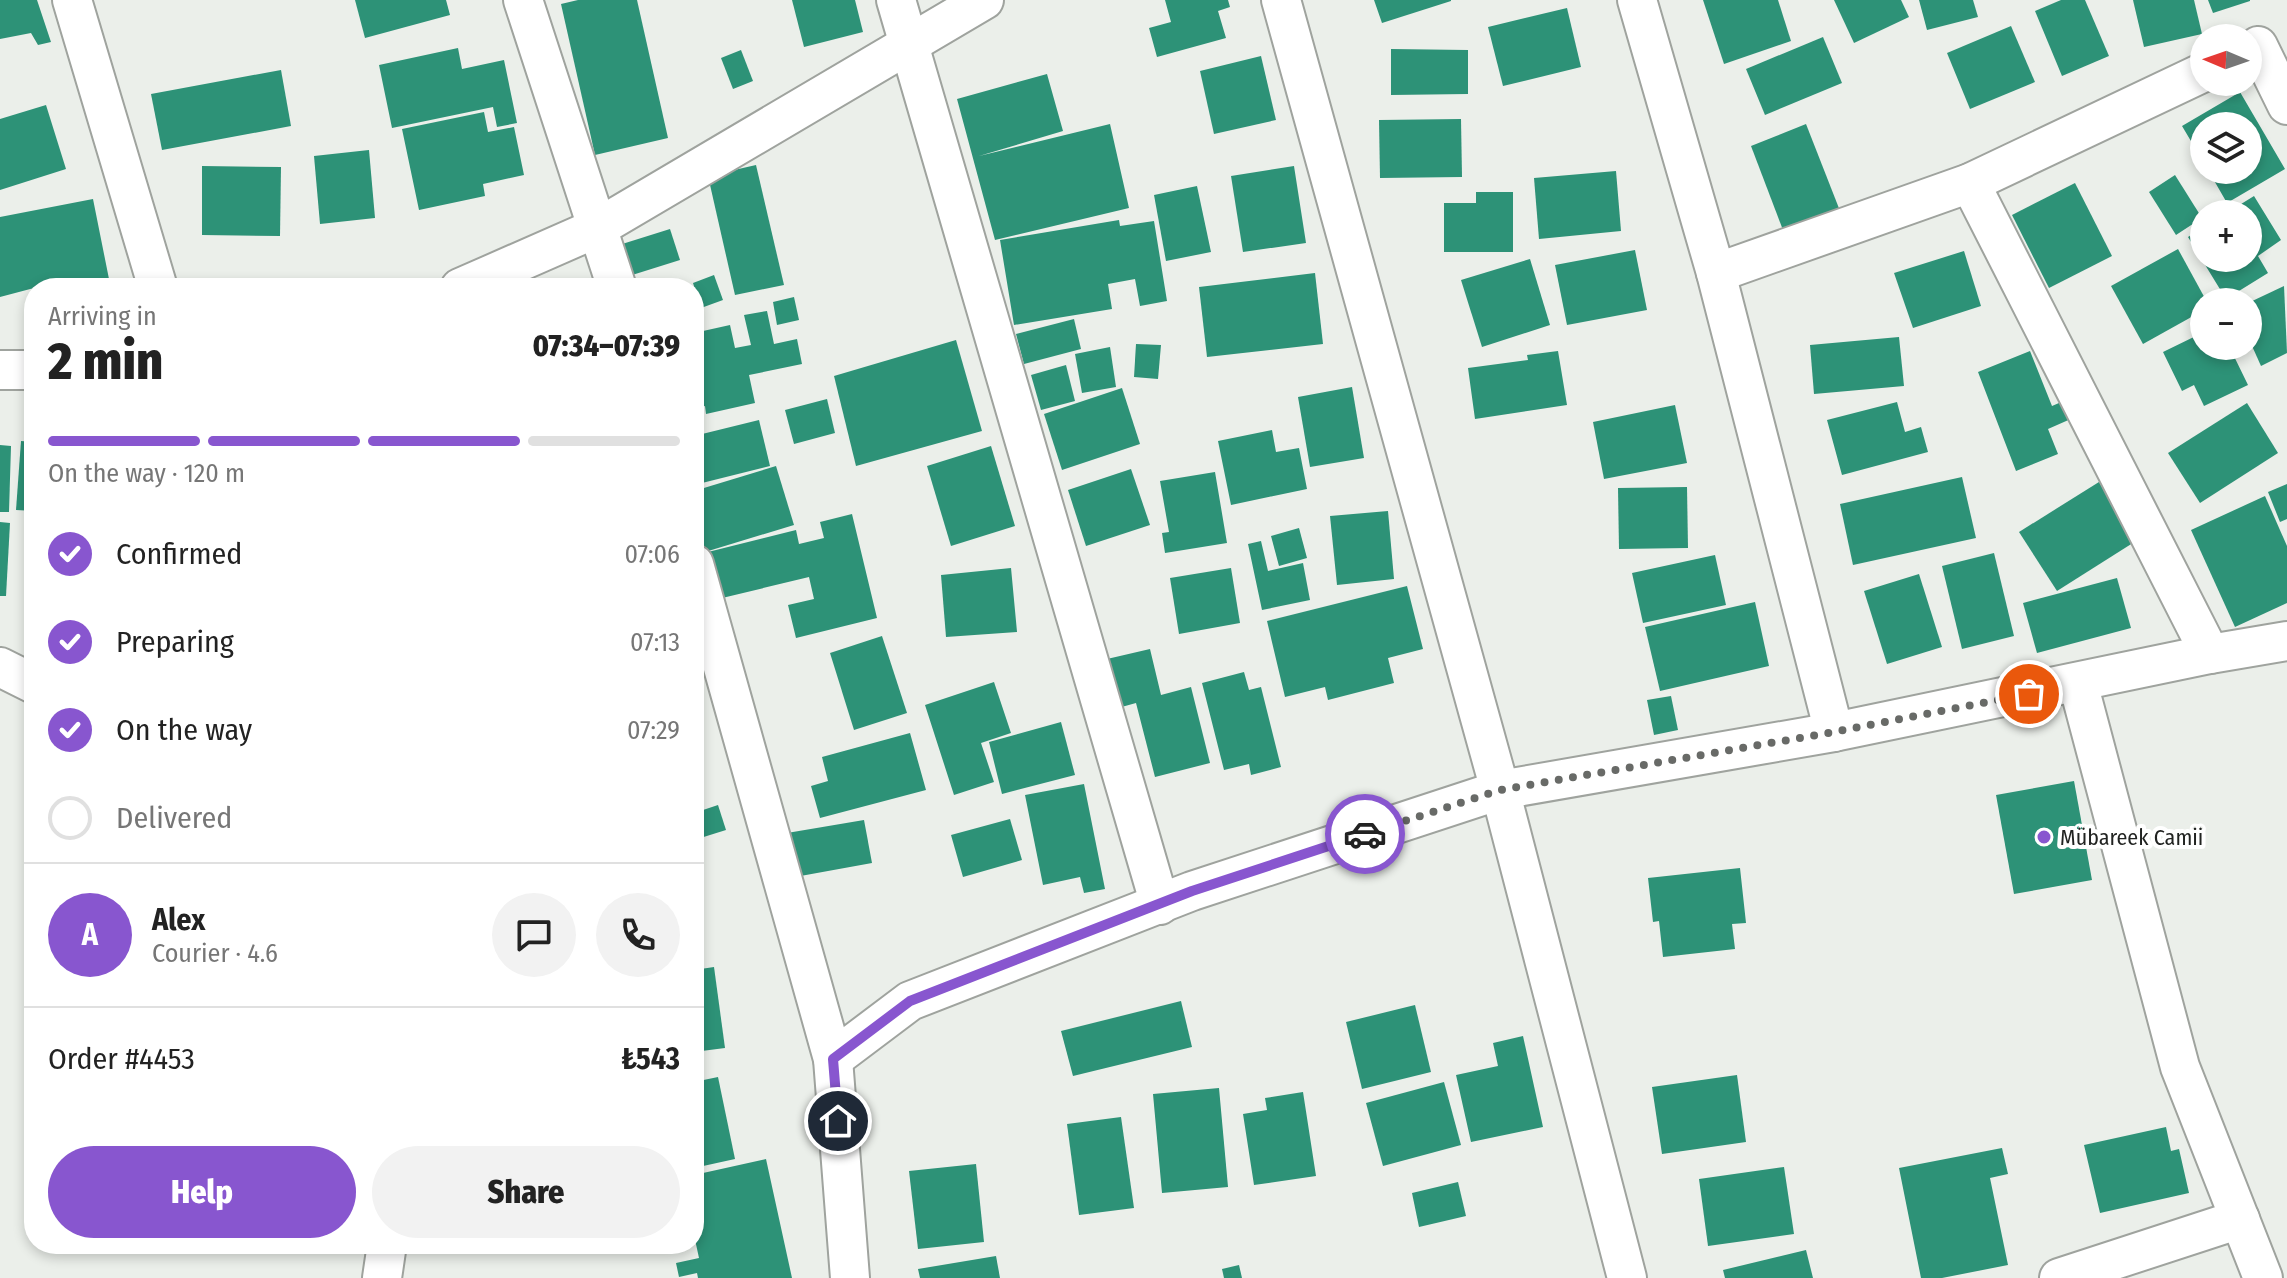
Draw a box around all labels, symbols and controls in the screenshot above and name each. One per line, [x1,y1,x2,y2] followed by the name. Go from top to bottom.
[2190,24,2262,96] north arrow
[2190,24,2262,360] map controls
[2190,112,2262,184] button: layers
[2190,200,2262,272] button: +
[2190,288,2262,360] button: −
[48,301,157,332] text: Arriving in
[532,328,680,364] text: 07:34–07:39
[48,330,163,393] text: 2 min
[48,458,245,489] text: On the way · 120 m
[48,532,92,576] icon: check
[116,536,242,572] text: Confirmed
[624,539,680,570] text: 07:06
[48,620,92,664] icon: check
[116,624,234,660] text: Preparing
[630,627,680,658] text: 07:13
[1995,660,2063,728] pin
[2007,672,2051,716] icon: bag
[48,708,92,752] icon: check
[116,712,252,748] text: On the way
[627,715,680,746] text: 07:29
[1325,794,1405,874] courier
[116,800,232,836] text: Delivered
[1343,812,1387,856] icon: car
[2060,824,2203,851] place label: Mübareek Camii
[2035,828,2053,846] marker: Mübareek Camii
[492,893,576,977] button: chat
[596,893,680,977] button: phone
[152,902,205,938] text: Alex
[82,917,98,953] text: A
[152,938,278,969] text: Courier · 4.6
[48,1041,195,1077] text: Order #4453
[621,1041,680,1077] text: ₺543
[804,1087,872,1155] pin
[816,1099,860,1143] icon: home
[48,1146,356,1238] button: Help
[372,1146,680,1238] button: Share

